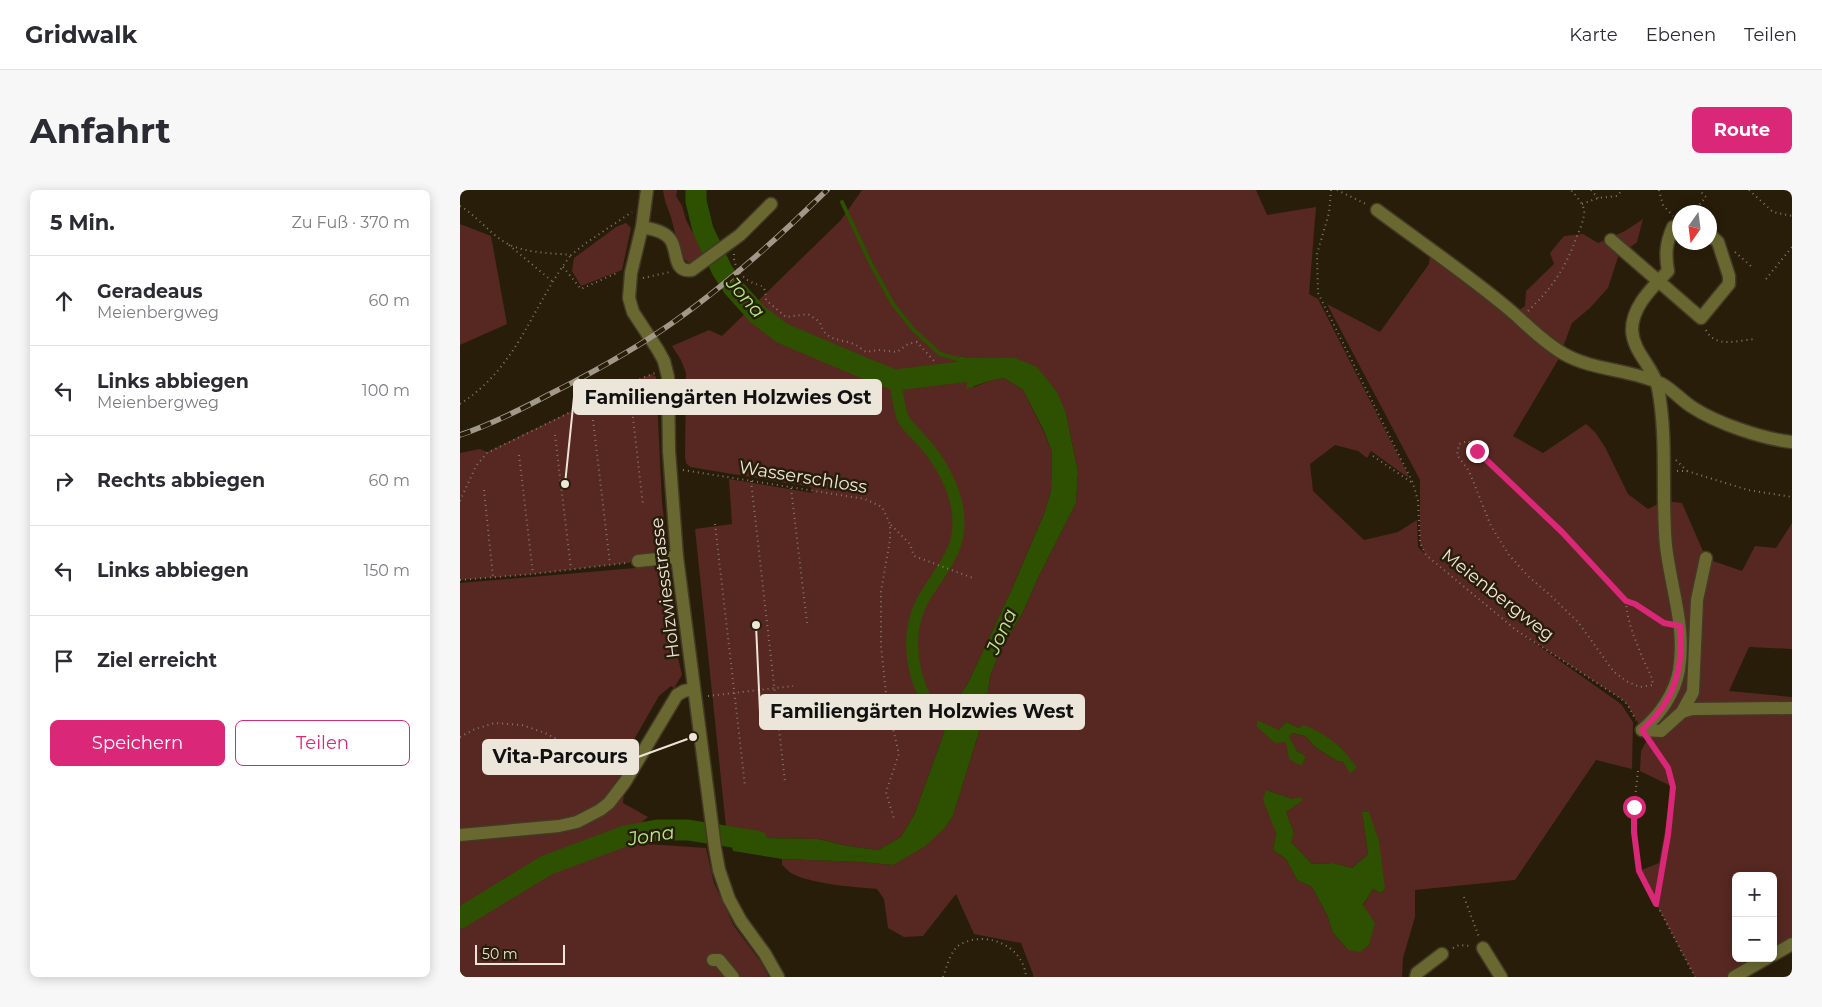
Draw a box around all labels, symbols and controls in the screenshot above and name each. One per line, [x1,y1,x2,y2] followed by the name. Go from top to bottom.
[25,20,137,49] text: Gridwalk
[1569,24,1618,46] text: Karte
[1646,24,1716,46] text: Ebenen
[1744,24,1797,46] text: Teilen
[1692,107,1792,153] button: Route
[30,109,171,152] text: Anfahrt
[1672,205,1717,250] north arrow
[50,210,115,235] text: 5 Min.
[291,213,410,232] text: Zu Fuß · 370 m
[721,271,770,323] water label: Jona
[97,280,203,303] text: Geradeaus
[50,287,78,315] icon: ahead
[368,291,410,310] text: 60 m
[97,303,219,322] text: Meienbergweg
[97,370,249,393] text: Links abbiegen
[50,377,78,405] icon: left
[574,380,881,414] callout: Familiengärten Holzwies Ost
[362,381,410,400] text: 100 m
[585,386,871,409] text: Familiengärten Holzwies Ost
[97,393,219,412] text: Meienbergweg
[1466,440,1489,463] route end
[737,456,869,498] street label: Wasserschloss
[50,467,78,495] icon: right
[97,469,265,492] text: Rechts abbiegen
[368,471,410,490] text: 60 m
[645,516,685,660] street label: Holzwiesstrasse
[1437,544,1559,646] street label: Meienbergweg
[50,557,78,585] icon: left
[97,559,249,582] text: Links abbiegen
[363,561,410,580] text: 150 m
[981,605,1022,658] water label: Jona
[50,647,78,675] icon: arrive
[97,649,217,672] text: Ziel erreicht
[760,695,1084,729] callout: Familiengärten Holzwies West
[770,700,1074,723] text: Familiengärten Holzwies West
[50,720,225,766] button: Speichern
[235,720,410,766] button: Teilen
[483,740,638,774] callout: Vita-Parcours
[491,745,628,768] text: Vita-Parcours
[1623,796,1646,819] route start
[625,820,676,851] water label: Jona
[1732,872,1777,962] map controls
[1732,872,1777,917] button: +
[1732,917,1777,962] button: −
[475,942,565,965] scale bar
[482,945,518,963] text: 50 m

